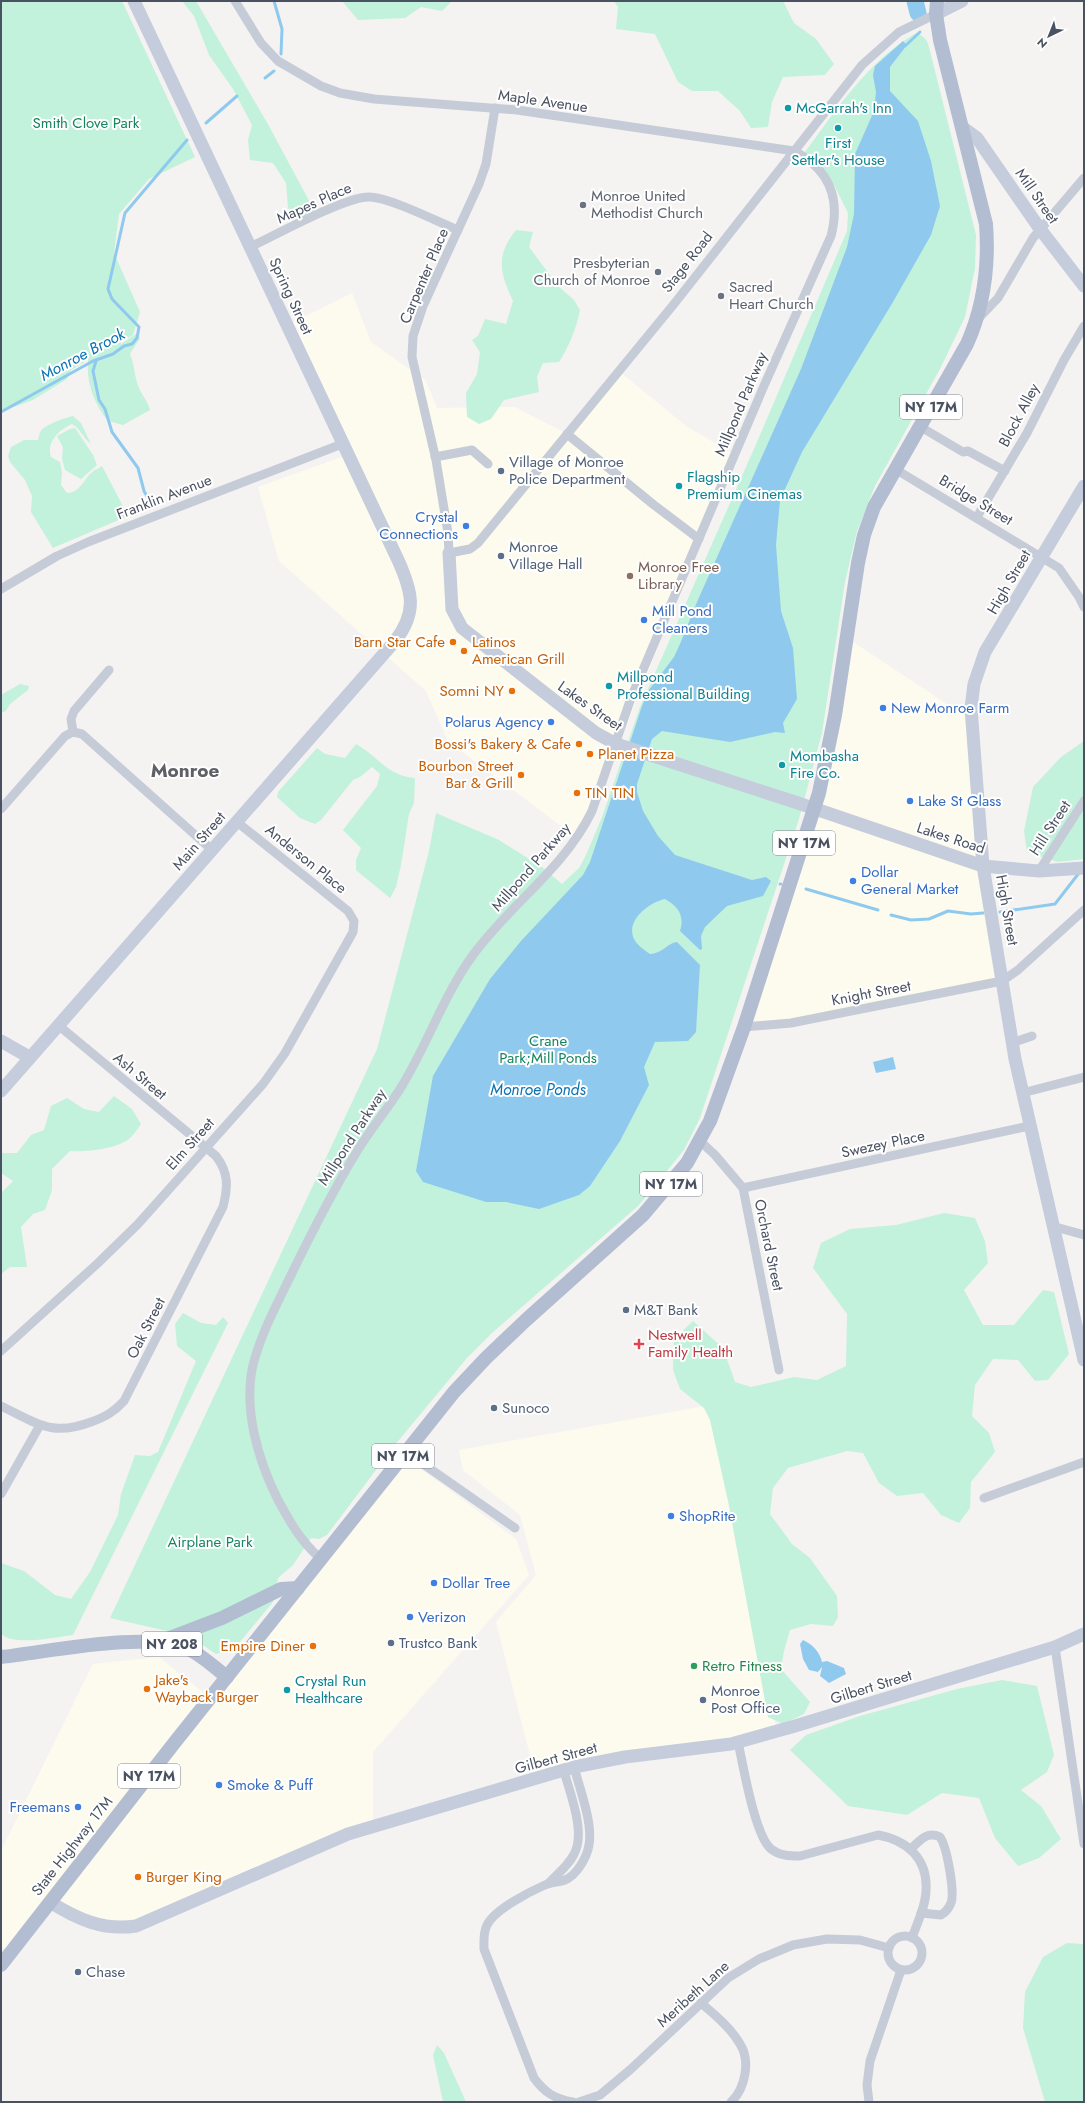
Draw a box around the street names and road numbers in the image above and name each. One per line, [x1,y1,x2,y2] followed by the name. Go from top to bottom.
[497,84,590,118] street label: Maple Avenue
[1010,164,1064,229] street label: Mill Street
[273,177,355,229] street label: Mapes Place
[394,225,454,327] street label: Carpenter Place
[656,227,718,297] street label: Stage Road
[264,254,319,338] street label: Spring Street
[709,348,773,460] street label: Millpond Parkway
[993,379,1045,451] street label: Block Alley
[900,395,962,419] road number: NY 17M
[113,469,215,525] street label: Franklin Avenue
[935,469,1017,531] street label: Bridge Street
[982,545,1037,618] street label: High Street
[553,676,627,737] street label: Lakes Street
[1024,796,1076,860] street label: Hill Street
[167,807,231,875] street label: Main Street
[486,817,576,916] street label: Millpond Parkway
[914,817,988,859] street label: Lakes Road
[260,819,352,899] street label: Anderson Place
[773,831,835,855] road number: NY 17M
[990,873,1024,947] street label: High Street
[829,974,913,1011] street label: Knight Street
[108,1047,172,1105] street label: Ash Street
[312,1084,392,1190] street label: Millpond Parkway
[161,1113,220,1175] street label: Elm Street
[839,1124,927,1164] street label: Swezey Place
[640,1172,702,1196] road number: NY 17M
[749,1197,790,1293] street label: Orchard Street
[121,1293,171,1362] street label: Oak Street
[372,1444,434,1468] road number: NY 17M
[142,1632,202,1656] road number: NY 208
[827,1664,915,1710] street label: Gilbert Street
[512,1736,600,1780] street label: Gilbert Street
[118,1764,180,1788] road number: NY 17M
[26,1792,118,1900] street label: State Highway 17M
[652,1955,734,2033] street label: Meribeth Lane

